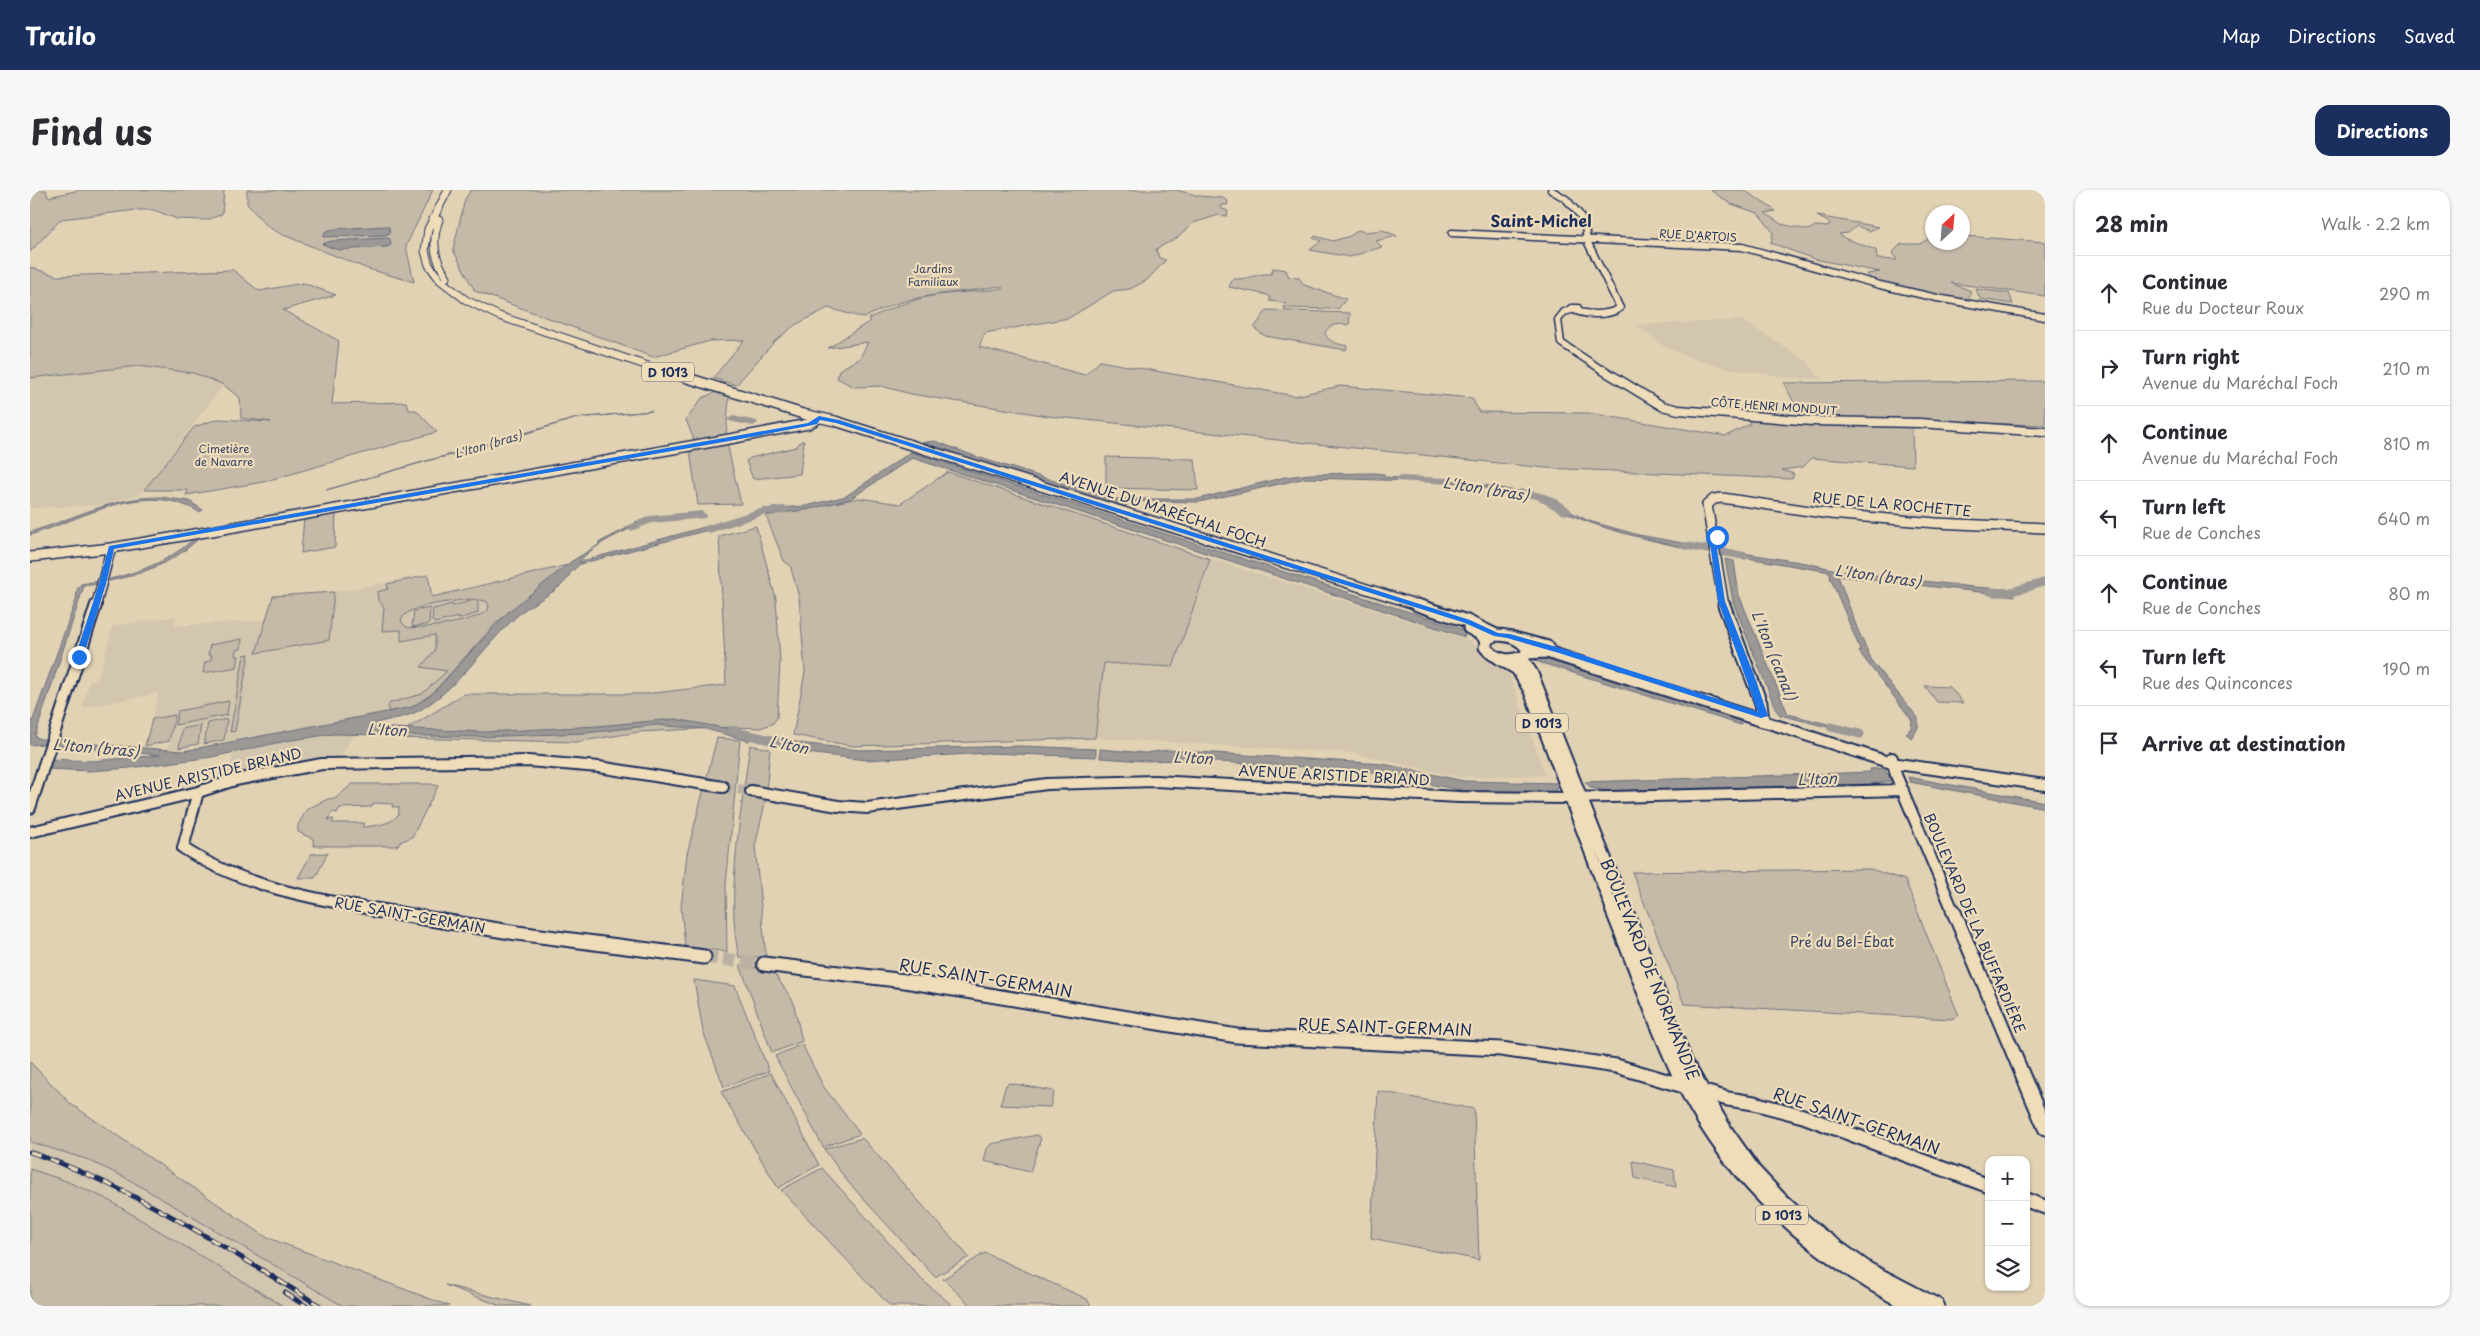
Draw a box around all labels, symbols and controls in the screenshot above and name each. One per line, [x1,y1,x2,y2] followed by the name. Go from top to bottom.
[25,17,96,53] text: Trailo
[2222,22,2260,49] text: Map
[2288,22,2376,49] text: Directions
[2404,22,2455,49] text: Saved
[30,104,152,157] text: Find us
[2315,105,2450,156] button: Directions
[1925,205,1970,250] north arrow
[2095,207,2168,239] text: 28 min
[1490,208,1592,232] district label: Saint-Michel
[2321,211,2430,235] text: Walk · 2.2 km
[1659,224,1737,246] street label: RUE D'ARTOIS
[908,260,959,290] park label: Jardins Familiaux
[2142,267,2228,295] text: Continue
[2095,279,2123,307] icon: ahead
[2379,281,2430,305] text: 290 m
[2142,295,2304,319] text: Rue du Docteur Roux
[2142,342,2240,370] text: Turn right
[2095,354,2123,382] icon: right
[2382,356,2430,380] text: 210 m
[642,362,694,382] road number: D 1013
[2142,370,2339,394] text: Avenue du Maréchal Foch
[1710,393,1838,419] street label: CÔTE HENRI MONDUIT
[2142,417,2228,445] text: Continue
[452,425,525,462] water label: L'Iton (bras)
[2095,429,2123,457] icon: ahead
[2383,431,2430,455] text: 810 m
[195,440,253,470] park label: Cimetière de Navarre
[2142,445,2339,469] text: Avenue du Maréchal Foch
[1057,466,1269,552] street label: AVENUE DU MARÉCHAL FOCH
[1441,470,1532,506] water label: L'Iton (bras)
[1812,487,1972,521] street label: RUE DE LA ROCHETTE
[2142,492,2226,520] text: Turn left
[2095,504,2123,532] icon: left
[2377,506,2430,530] text: 640 m
[2142,520,2261,544] text: Rue de Conches
[1706,526,1729,549] route start
[1833,558,1924,593] water label: L'Iton (bras)
[2142,567,2228,595] text: Continue
[2095,579,2123,607] icon: ahead
[2388,581,2430,605] text: 80 m
[2142,595,2261,619] text: Rue de Conches
[1747,607,1804,704] water label: L'Iton (canal)
[2142,642,2226,670] text: Turn left
[68,646,91,669] route end
[2095,654,2123,682] icon: left
[2382,656,2430,680] text: 190 m
[2142,670,2293,694] text: Rue des Quinconces
[1516,714,1568,732] road number: D 1013
[367,716,408,742] water label: L'Iton
[767,729,812,760] water label: L'Iton
[2095,729,2123,757] icon: arrive
[2142,729,2346,757] text: Arrive at destination
[52,732,141,762] water label: L'Iton (bras)
[112,742,304,806] street label: AVENUE ARISTIDE BRIAND
[1173,744,1214,770] water label: L'Iton
[1238,760,1430,790] street label: AVENUE ARISTIDE BRIAND
[1797,766,1838,790] water label: L'Iton
[1919,809,2031,1037] street label: BOULEVARD DE LA BUFFARDIÈRE
[1595,854,1707,1084] street label: BOULEVARD DE NORMANDIE
[333,891,487,939] street label: RUE SAINT-GERMAIN
[1790,931,1895,952] park label: Pré du Bel-Ébat
[898,951,1074,1003] street label: RUE SAINT-GERMAIN
[1297,1011,1473,1041] street label: RUE SAINT-GERMAIN
[1770,1080,1944,1160] street label: RUE SAINT-GERMAIN
[1985,1156,2030,1291] map controls
[1985,1156,2030,1201] button: +
[1985,1201,2030,1246] button: −
[1756,1206,1808,1224] road number: D 1013
[1985,1246,2030,1291] button: layers

